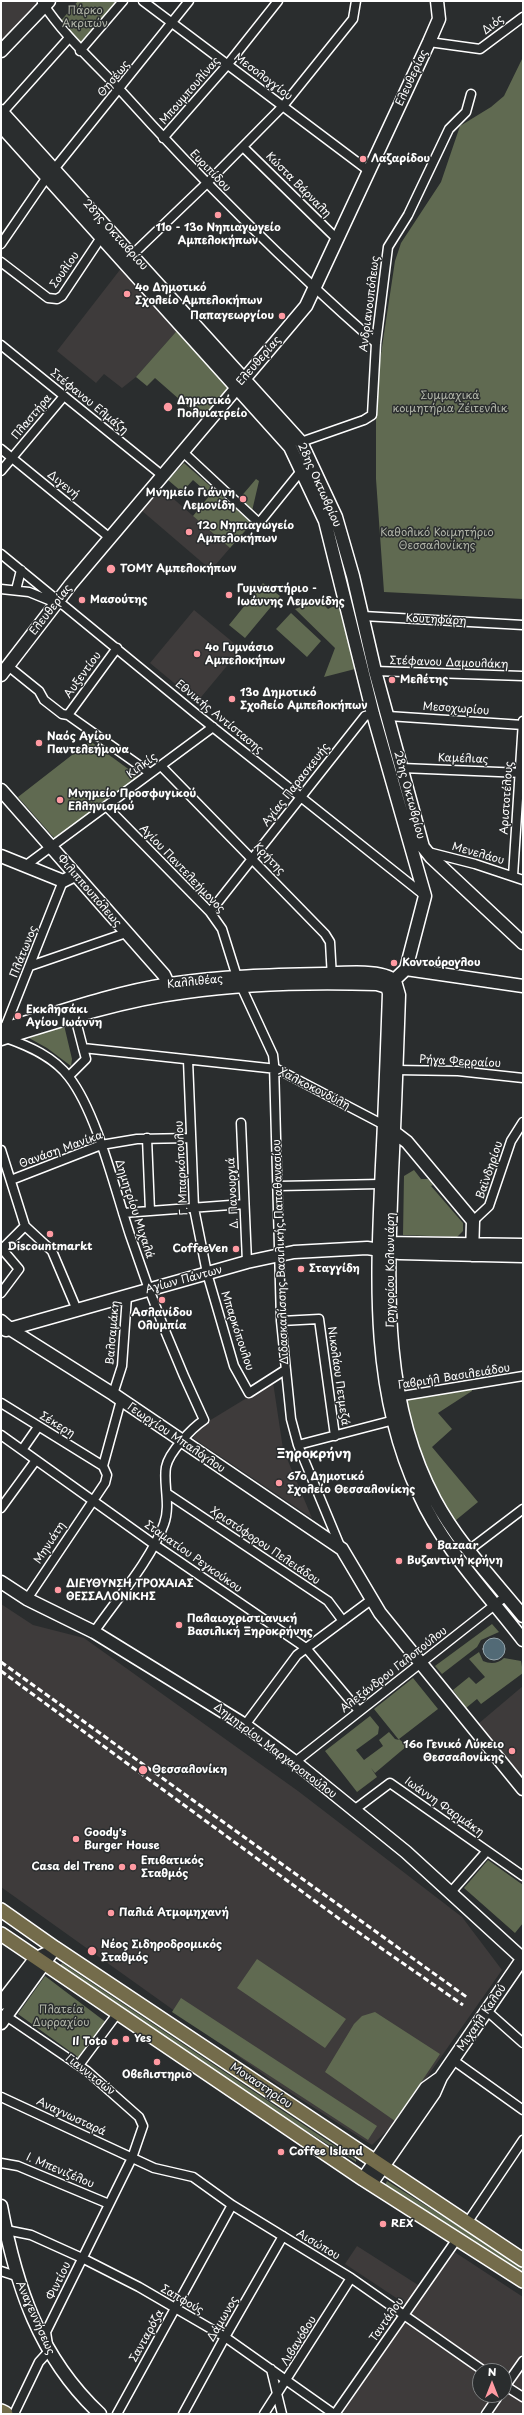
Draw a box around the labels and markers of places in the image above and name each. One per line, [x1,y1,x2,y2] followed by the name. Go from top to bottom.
[371,152,430,166] place label: Λαζαρίδου
[358,154,368,164] marker: Λαζαρίδου
[213,210,223,220] marker: 11ο - 13ο Νηπιαγωγείο Αμπελοκήπων
[155,221,281,247] place label: 11ο - 13ο Νηπιαγωγείο Αμπελοκήπων
[135,281,263,307] place label: 4ο Δημοτικό Σχολείο Αμπελοκήπων
[122,289,132,299] marker: 4ο Δημοτικό Σχολείο Αμπελοκήπων
[190,309,274,323] place label: Παπαγεωργίου
[277,311,287,321] marker: Παπαγεωργίου
[177,394,247,420] place label: Δημοτικό Πολυιατρείο
[162,401,174,413] marker: Δημοτικό Πολυιατρείο
[146,486,235,512] place label: Μνημείο Γιάννη Λεμονίδη
[238,494,248,504] marker: Μνημείο Γιάννη Λεμονίδη
[197,519,294,545] place label: 12o Νηπιαγωγείο Αμπελοκήπων
[184,527,194,537] marker: 12o Νηπιαγωγείο Αμπελοκήπων
[120,562,237,576] place label: ΤΟΜΥ Αμπελοκήπων
[105,563,117,575] marker: ΤΟΜΥ Αμπελοκήπων
[237,582,345,608] place label: Γυμναστήριο - Ιωάννης Λεμονίδης
[224,590,234,600] marker: Γυμναστήριο - Ιωάννης Λεμονίδης
[90,593,147,607] place label: Μασούτης
[77,595,87,605] marker: Μασούτης
[205,641,285,667] place label: 4ο Γυμνάσιο Αμπελοκήπων
[192,649,202,659] marker: 4ο Γυμνάσιο Αμπελοκήπων
[400,673,448,687] place label: Μελέτης
[387,675,397,685] marker: Μελέτης
[240,686,368,712] place label: 13o Δημοτικό Σχολείο Αμπελοκήπων
[227,694,237,704] marker: 13o Δημοτικό Σχολείο Αμπελοκήπων
[47,730,129,756] place label: Ναός Αγίου Παντελεήμονα
[34,738,44,748] marker: Ναός Αγίου Παντελεήμονα
[68,787,196,813] place label: Μνημείο Προσφυγικού Ελληνισμού
[55,795,65,805] marker: Μνημείο Προσφυγικού Ελληνισμού
[402,956,480,970] place label: Κοντούρογλου
[389,958,399,968] marker: Κοντούρογλου
[26,1003,102,1029] place label: Εκκλησάκι Αγίου Ιωάννη
[13,1011,23,1021] marker: Εκκλησάκι Αγίου Ιωάννη
[45,1229,55,1239] marker: Discountmarkt
[7,1240,93,1254] place label: Discountmarkt
[173,1242,228,1256] place label: CoffeeVen
[231,1244,241,1254] marker: CoffeeVen
[309,1262,360,1276] place label: Σταγγίδη
[296,1264,306,1274] marker: Σταγγίδη
[157,1295,167,1305] marker: Ασλανίδου Ολυμπία
[132,1306,192,1332] place label: Ασλανίδου Ολυμπία
[287,1470,415,1496] place label: 67ο Δημοτικό Σχολείο Θεσσαλονίκης
[274,1478,284,1488] marker: 67ο Δημοτικό Σχολείο Θεσσαλονίκης
[437,1539,478,1553] place label: Bazaar
[424,1541,434,1551] marker: Bazaar
[407,1554,503,1568] place label: Βυζαντινή κρήνη
[394,1556,404,1566] marker: Βυζαντινή κρήνη
[66,1577,194,1603] place label: ΔΙΕΥΘΥΝΣΗ ΤΡΟΧΑΙΑΣ ΘΕΣΣΑΛΟΝΙΚΗΣ
[53,1585,63,1595] marker: ΔΙΕΥΘΥΝΣΗ ΤΡΟΧΑΙΑΣ ΘΕΣΣΑΛΟΝΙΚΗΣ
[187,1612,313,1638] place label: Παλαιοχριστιανική Βασιλική Ξηροκρήνης
[174,1620,184,1630] marker: Παλαιοχριστιανική Βασιλική Ξηροκρήνης
[403,1738,504,1764] place label: 16ο Γενικό Λύκειο Θεσσαλονίκης
[507,1746,517,1756] marker: 16ο Γενικό Λύκειο Θεσσαλονίκης
[152,1763,227,1777] place label: Θεσσαλονίκη
[137,1764,149,1776] marker: Θεσσαλονίκη
[84,1826,160,1852] place label: Goody's Burger House
[71,1834,81,1844] marker: Goody's Burger House
[141,1854,204,1880] place label: Επιβατικός Σταθμός
[31,1860,114,1874] place label: Casa del Treno
[117,1862,127,1872] marker: Casa del Treno
[128,1862,138,1872] marker: Επιβατικός Σταθμός
[119,1906,229,1920] place label: Παλιά Ατμομηχανή
[106,1908,116,1918] marker: Παλιά Ατμομηχανή
[101,1938,222,1964] place label: Νέος Σιδηροδρομικός Σταθμός
[86,1945,98,1957] marker: Νέος Σιδηροδρομικός Σταθμός
[134,2032,151,2046] place label: Yes
[121,2034,131,2044] marker: Yes
[72,2035,107,2049] place label: Il Toto
[110,2037,120,2047] marker: Il Toto
[152,2057,162,2067] marker: Οβελιστηριο
[122,2068,192,2082] place label: Οβελιστηριο
[289,2145,363,2159] place label: Coffee Island
[276,2147,286,2157] marker: Coffee Island
[391,2217,413,2231] place label: REX
[378,2219,388,2229] marker: REX

